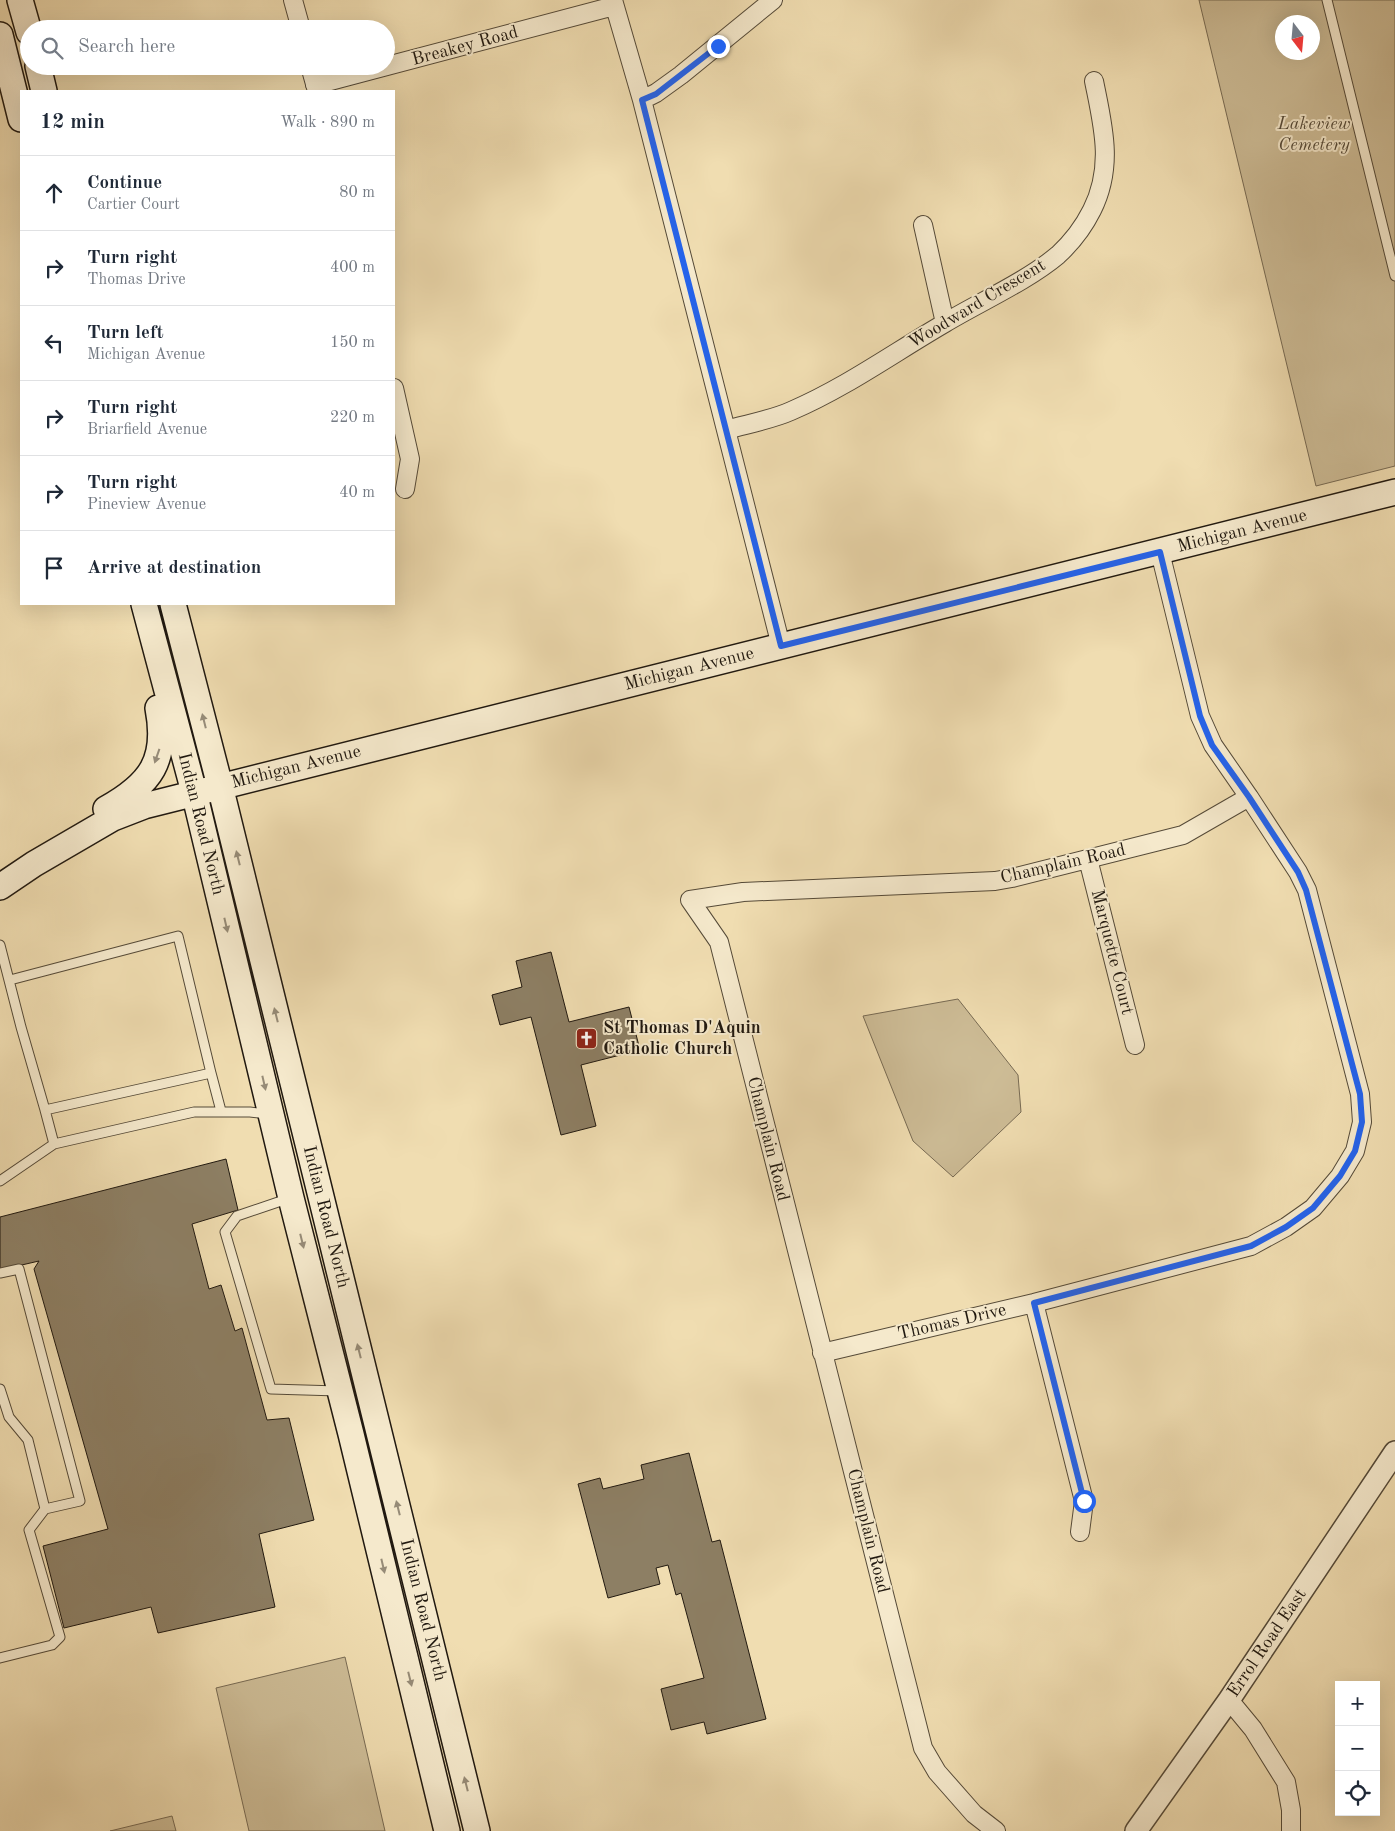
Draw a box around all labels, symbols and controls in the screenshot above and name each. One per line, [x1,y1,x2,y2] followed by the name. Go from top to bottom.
[1275,15,1320,60] north arrow
[20,20,395,75] search box
[410,23,520,69] street label: Breakey Road
[38,34,66,62] icon: search
[707,35,730,58] route end
[78,38,175,57] text: Search here
[40,112,105,133] text: 12 min
[280,115,375,131] text: Walk · 890 m
[1277,115,1351,154] park label: Lakeview Cemetery
[87,174,162,193] text: Continue
[40,179,68,207] icon: ahead
[339,185,375,201] text: 80 m
[87,197,180,213] text: Cartier Court
[87,249,177,268] text: Turn right
[40,254,68,282] icon: right
[905,256,1049,352] street label: Woodward Crescent
[330,260,375,276] text: 400 m
[87,272,186,288] text: Thomas Drive
[87,324,164,343] text: Turn left
[40,329,68,357] icon: left
[330,335,375,351] text: 150 m
[87,347,205,363] text: Michigan Avenue
[87,399,177,418] text: Turn right
[40,404,68,432] icon: right
[330,410,375,426] text: 220 m
[87,422,207,438] text: Briarfield Avenue
[87,474,177,493] text: Turn right
[40,479,68,507] icon: right
[339,485,375,501] text: 40 m
[87,497,206,513] text: Pineview Avenue
[1175,506,1309,556] street label: Michigan Avenue
[40,554,68,582] icon: arrive
[87,559,261,578] text: Arrive at destination
[622,644,756,694] street label: Michigan Avenue
[199,714,207,729] one-way arrow
[229,742,363,792] street label: Michigan Avenue
[153,748,161,763] one-way arrow
[175,751,227,897] street label: Indian Road North
[999,841,1127,887] street label: Champlain Road
[234,850,242,865] one-way arrow
[1088,887,1136,1017] street label: Marquette Court
[222,917,230,932] one-way arrow
[272,1008,280,1023] one-way arrow
[603,1019,761,1058] place label: St Thomas D'Aquin Catholic Church
[575,1026,599,1050] church icon: St Thomas D'Aquin Catholic Church
[260,1075,268,1090] one-way arrow
[744,1075,792,1203] street label: Champlain Road
[300,1144,352,1290] street label: Indian Road North
[298,1233,306,1248] one-way arrow
[896,1301,1008,1343] street label: Thomas Drive
[355,1343,363,1358] one-way arrow
[844,1467,892,1595] street label: Champlain Road
[1073,1490,1096,1513] route start
[394,1501,402,1516] one-way arrow
[397,1537,449,1683] street label: Indian Road North
[379,1559,387,1574] one-way arrow
[1224,1585,1310,1701] street label: Errol Road East
[406,1672,414,1687] one-way arrow
[1335,1681,1380,1816] map controls
[1335,1681,1380,1726] button: +
[1335,1726,1380,1771] button: −
[1335,1771,1380,1816] button: locate
[462,1776,470,1791] one-way arrow

